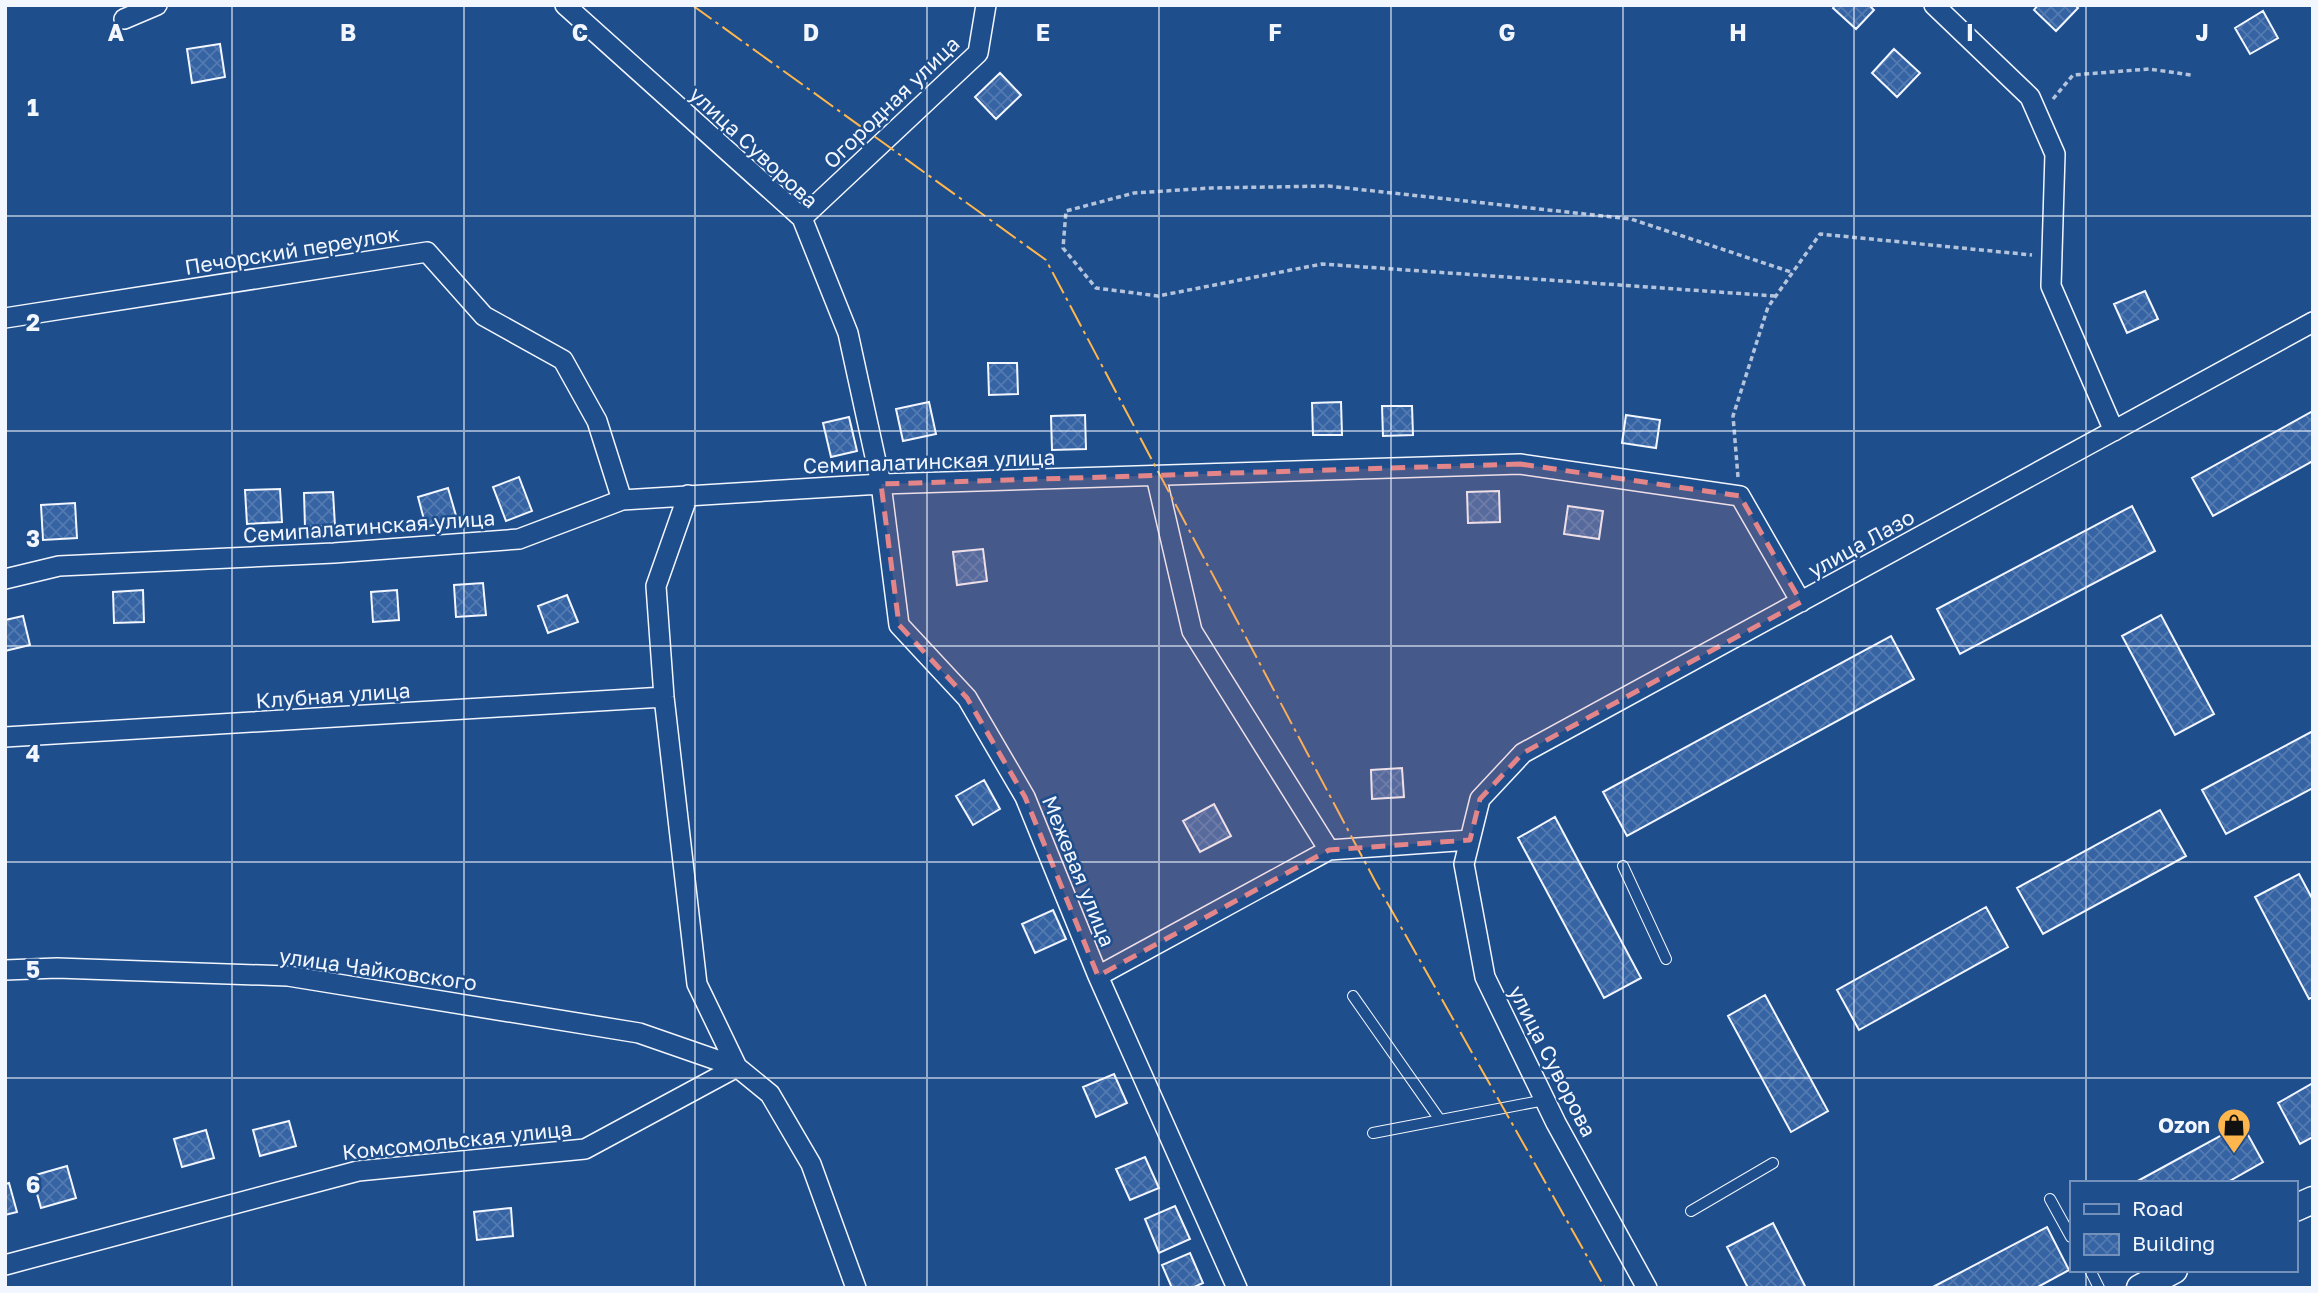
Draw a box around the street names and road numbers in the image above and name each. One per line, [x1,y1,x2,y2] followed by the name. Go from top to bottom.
[818,30,964,174] street label: Огородная улица
[684,81,824,213] street label: улица Суворова
[183,220,401,280] street label: Печорский переулок
[802,444,1056,478] street label: Семипалатинская улица
[1803,503,1919,583] street label: улица Лазо
[242,504,496,548] street label: Семипалатинская улица
[255,677,411,713] street label: Клубная улица
[1037,792,1121,950] street label: Межевая улица
[277,942,479,996] street label: улица Чайковского
[1504,981,1602,1141] street label: улица Суворова
[341,1115,573,1165] street label: Комсомольская улица

